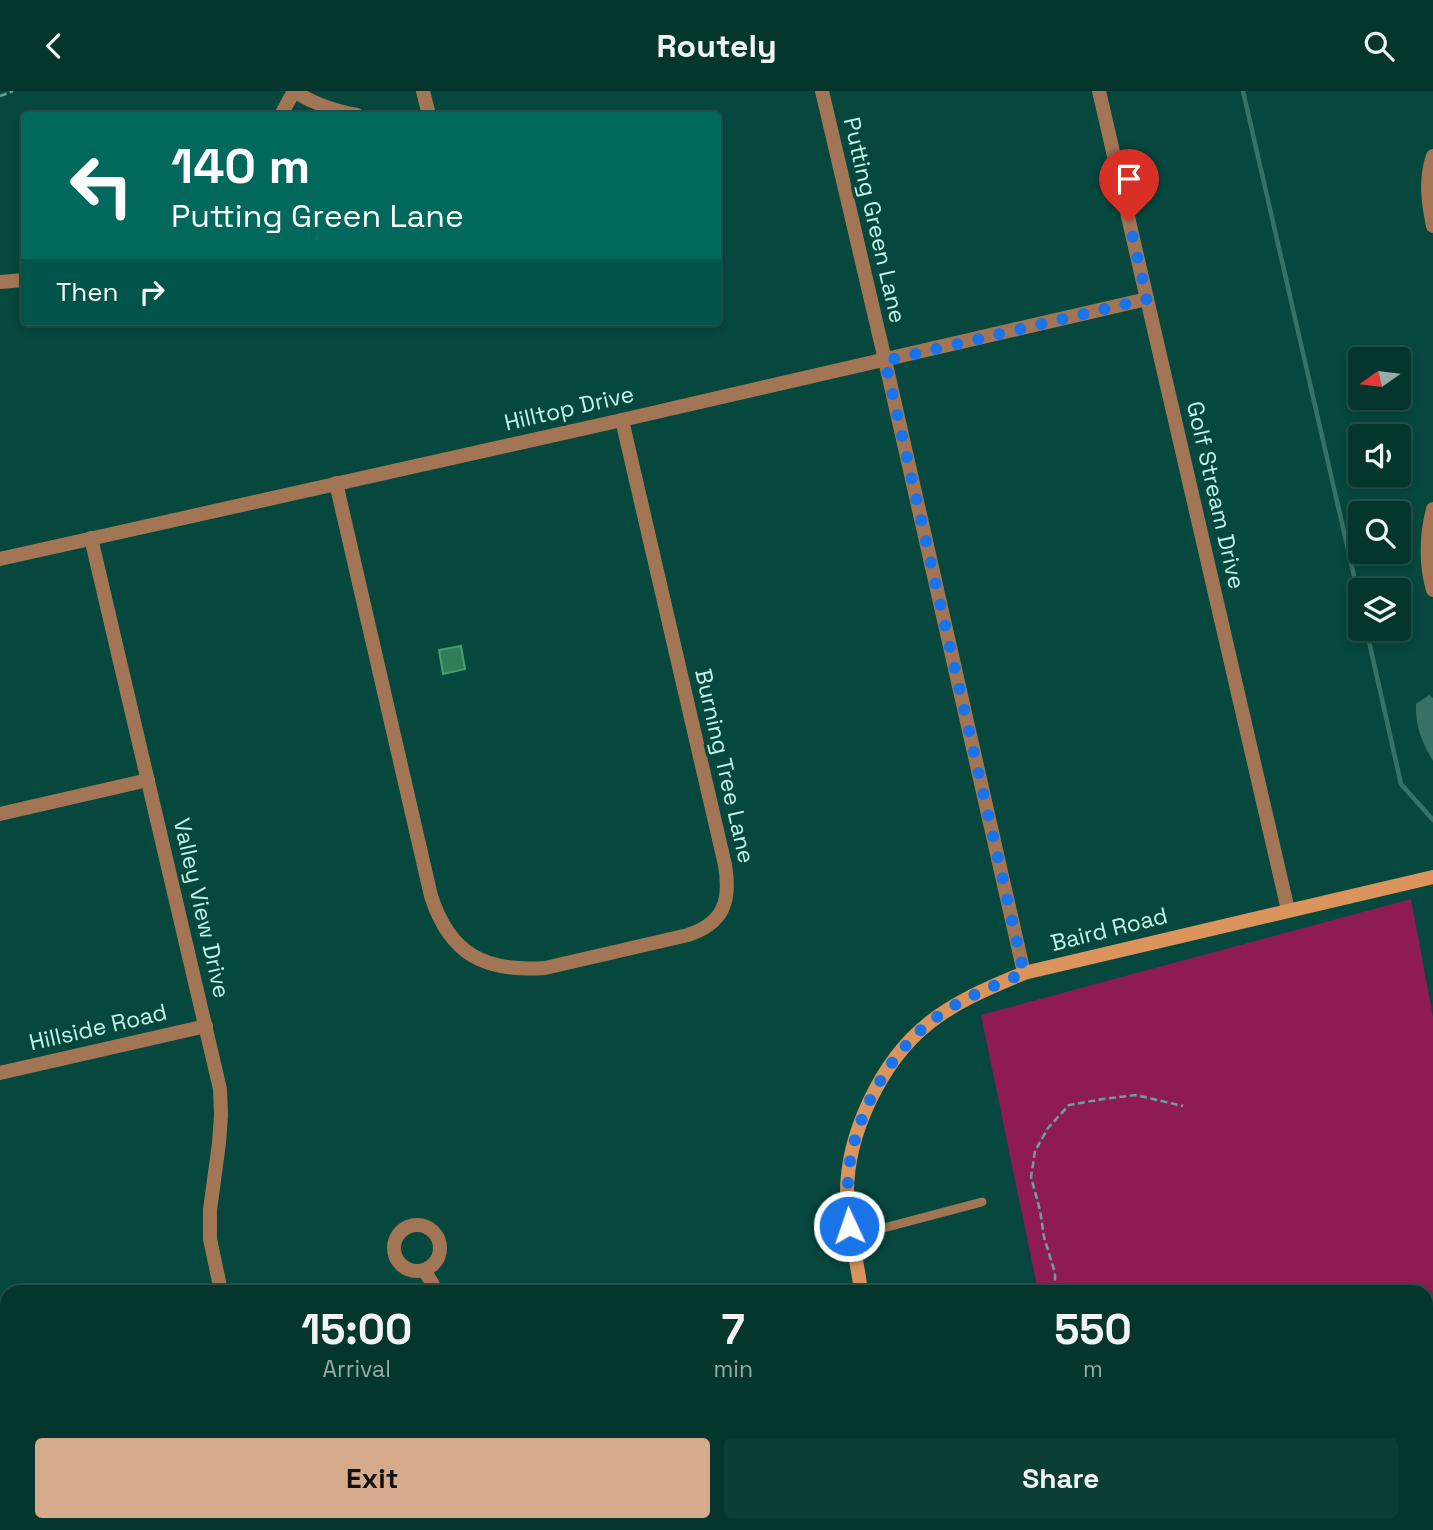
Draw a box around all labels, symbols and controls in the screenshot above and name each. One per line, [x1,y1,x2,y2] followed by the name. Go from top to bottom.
[656,26,777,66] text: Routely
[35,27,73,65] icon: back
[1360,27,1398,65] icon: search
[837,114,913,326] street label: Putting Green Lane
[171,135,310,197] text: 140 m
[56,140,147,231] icon: left
[1099,149,1159,221] pin
[1110,160,1148,198] icon: arrive
[171,196,464,236] text: Putting Green Lane
[133,273,171,311] icon: right
[56,275,119,309] text: Then
[1348,347,1410,409] north arrow
[1348,347,1411,641] map controls
[501,379,637,437] street label: Hilltop Drive
[1180,398,1252,592] street label: Golf Stream Drive
[1348,424,1411,487] button: sound
[1348,501,1411,564] button: search
[1348,578,1411,641] button: layers
[688,666,762,866] street label: Burning Tree Lane
[167,815,237,1001] street label: Valley View Drive
[1047,900,1171,958] street label: Baird Road
[26,997,170,1057] street label: Hillside Road
[812,1189,886,1263] position arrow
[301,1303,412,1356] text: 15:00
[722,1303,745,1356] text: 7
[1054,1303,1132,1356] text: 550
[323,1354,391,1384] text: Arrival
[713,1354,753,1384] text: min
[1083,1354,1103,1384] text: m
[35,1438,710,1518] button: Exit
[724,1438,1398,1518] button: Share

